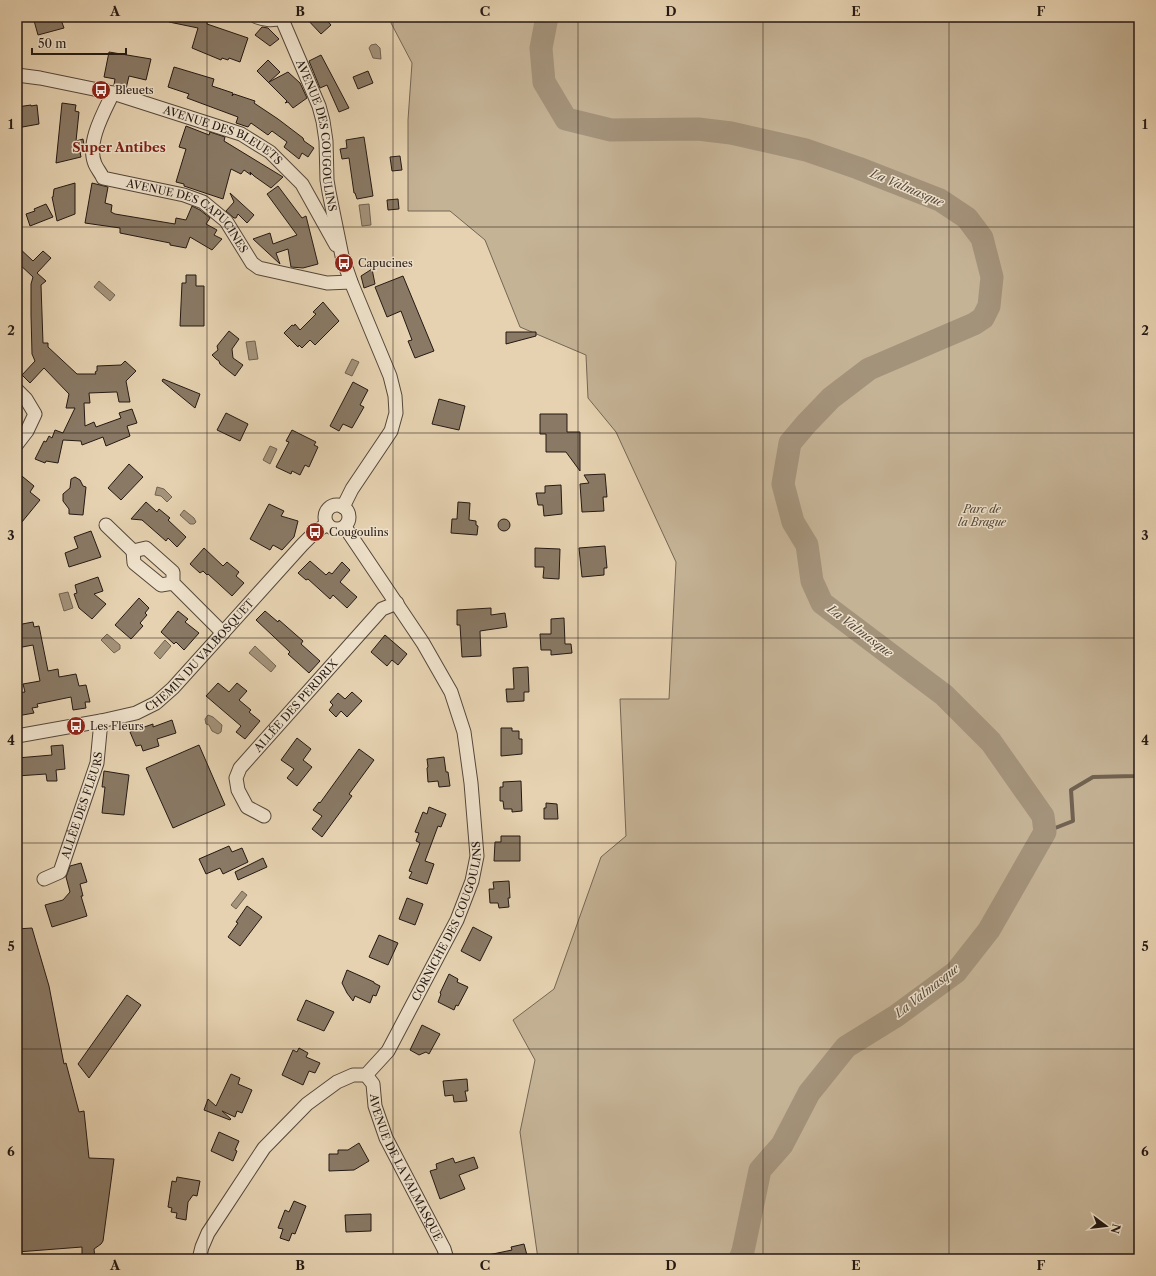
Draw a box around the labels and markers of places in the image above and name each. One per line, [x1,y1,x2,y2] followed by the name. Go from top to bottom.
[90,79,112,101] bus stop icon: Bleuets
[115,83,154,97] place label: Bleuets
[333,252,355,274] bus stop icon: Capucines
[358,256,413,270] place label: Capucines
[304,521,326,543] bus stop icon: Cougoulins
[329,525,389,539] place label: Cougoulins
[65,715,87,737] bus stop icon: Les Fleurs
[90,719,144,733] place label: Les Fleurs

